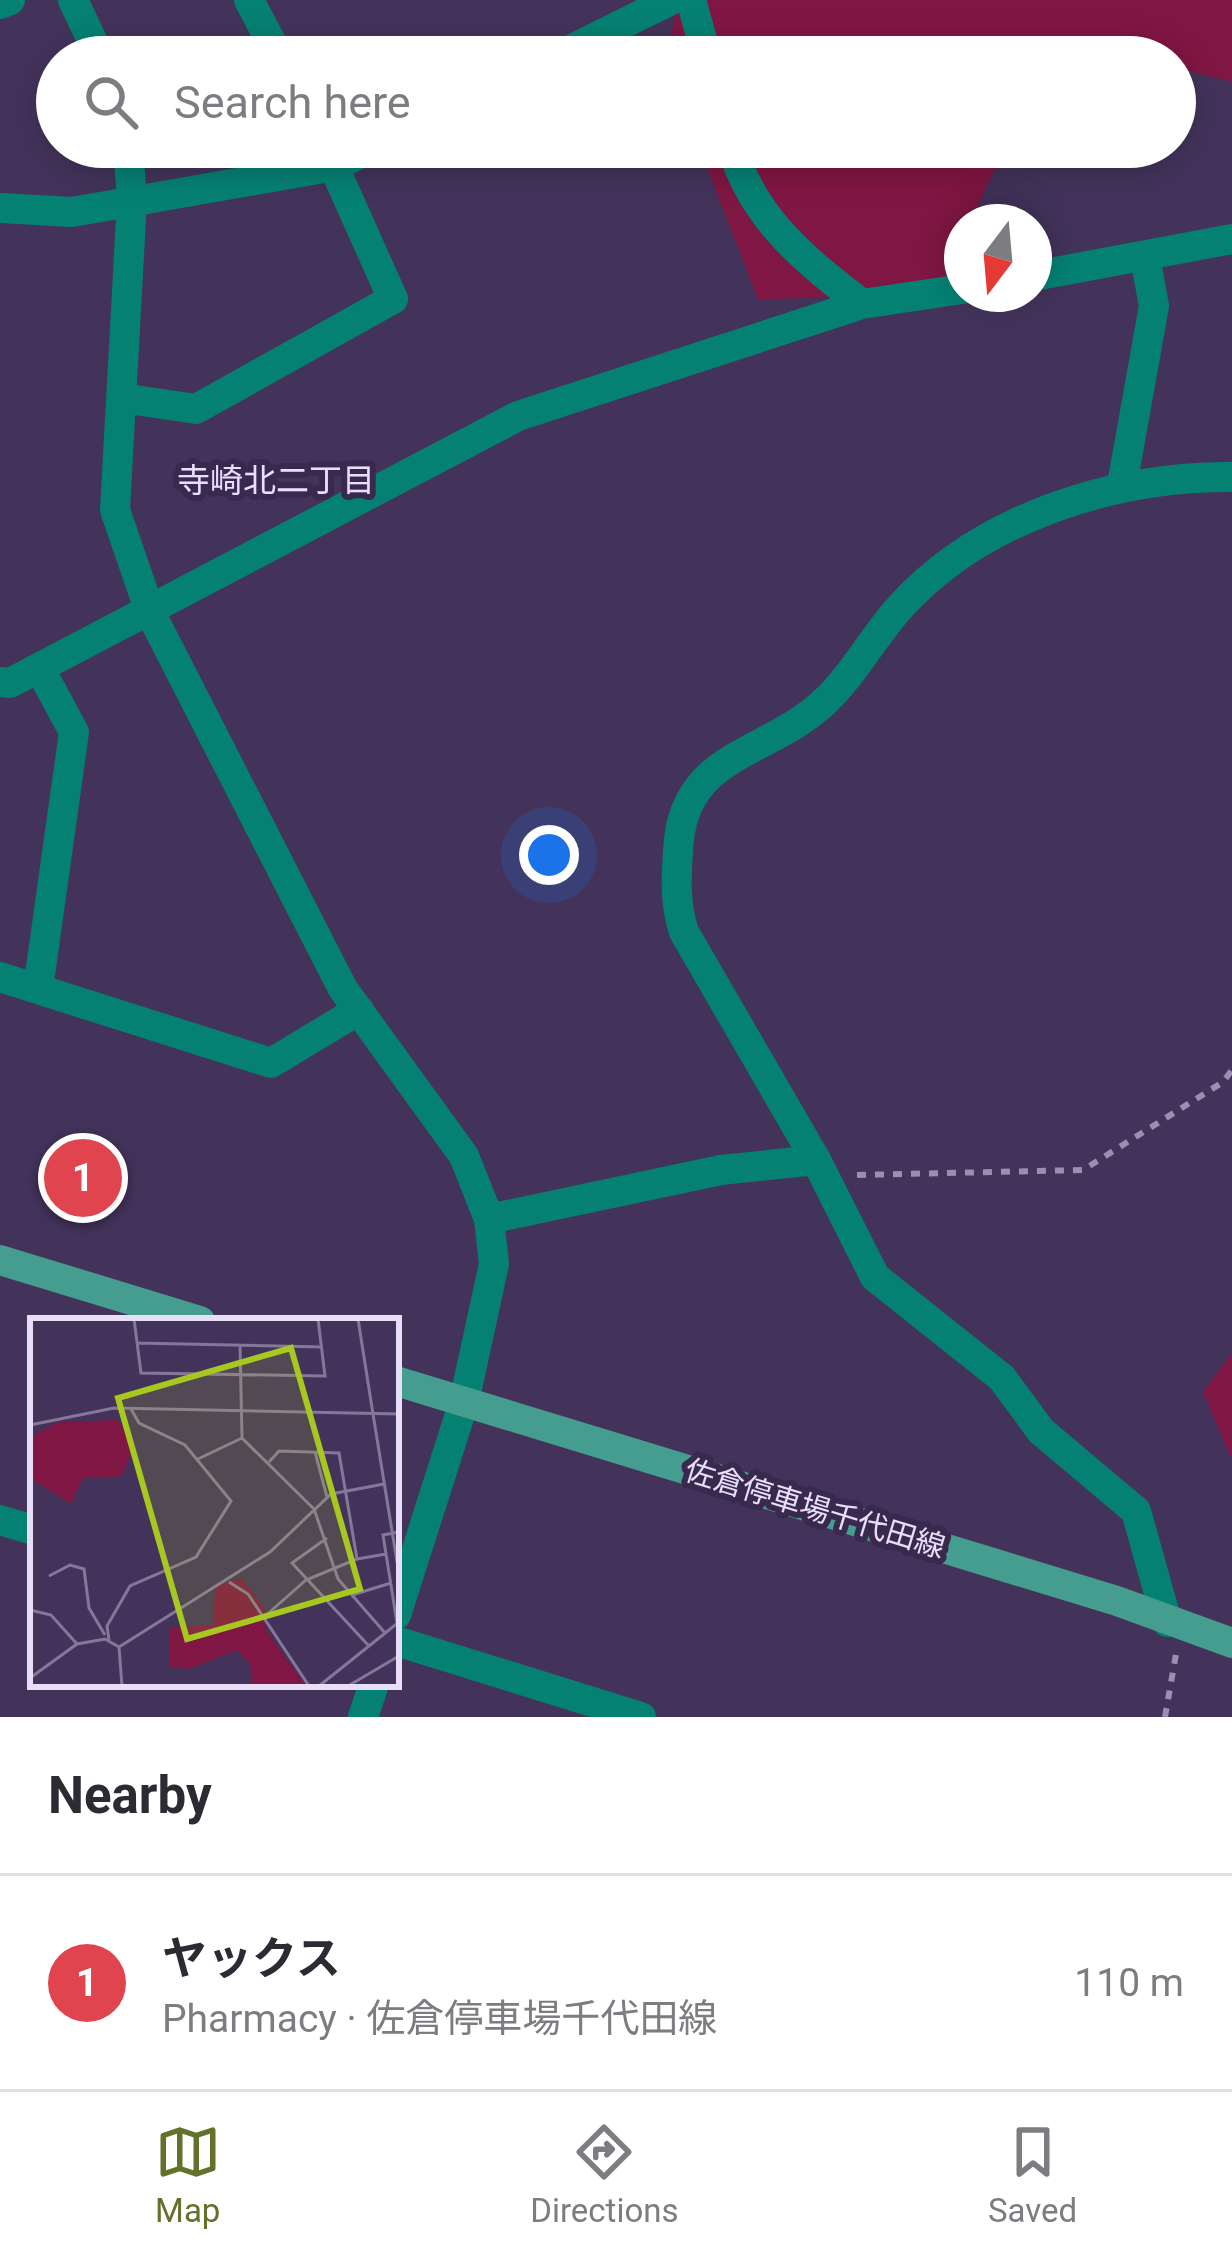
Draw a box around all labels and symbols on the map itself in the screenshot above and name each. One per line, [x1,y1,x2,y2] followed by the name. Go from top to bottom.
[944,204,1052,312] north arrow
[177,461,375,500] district label: 寺崎北二丁目
[519,825,579,885] your location
[44,1133,122,1223] pin: 1
[30,1318,399,1687] inset map
[681,1452,949,1565] street label: 佐倉停車場千代田線

